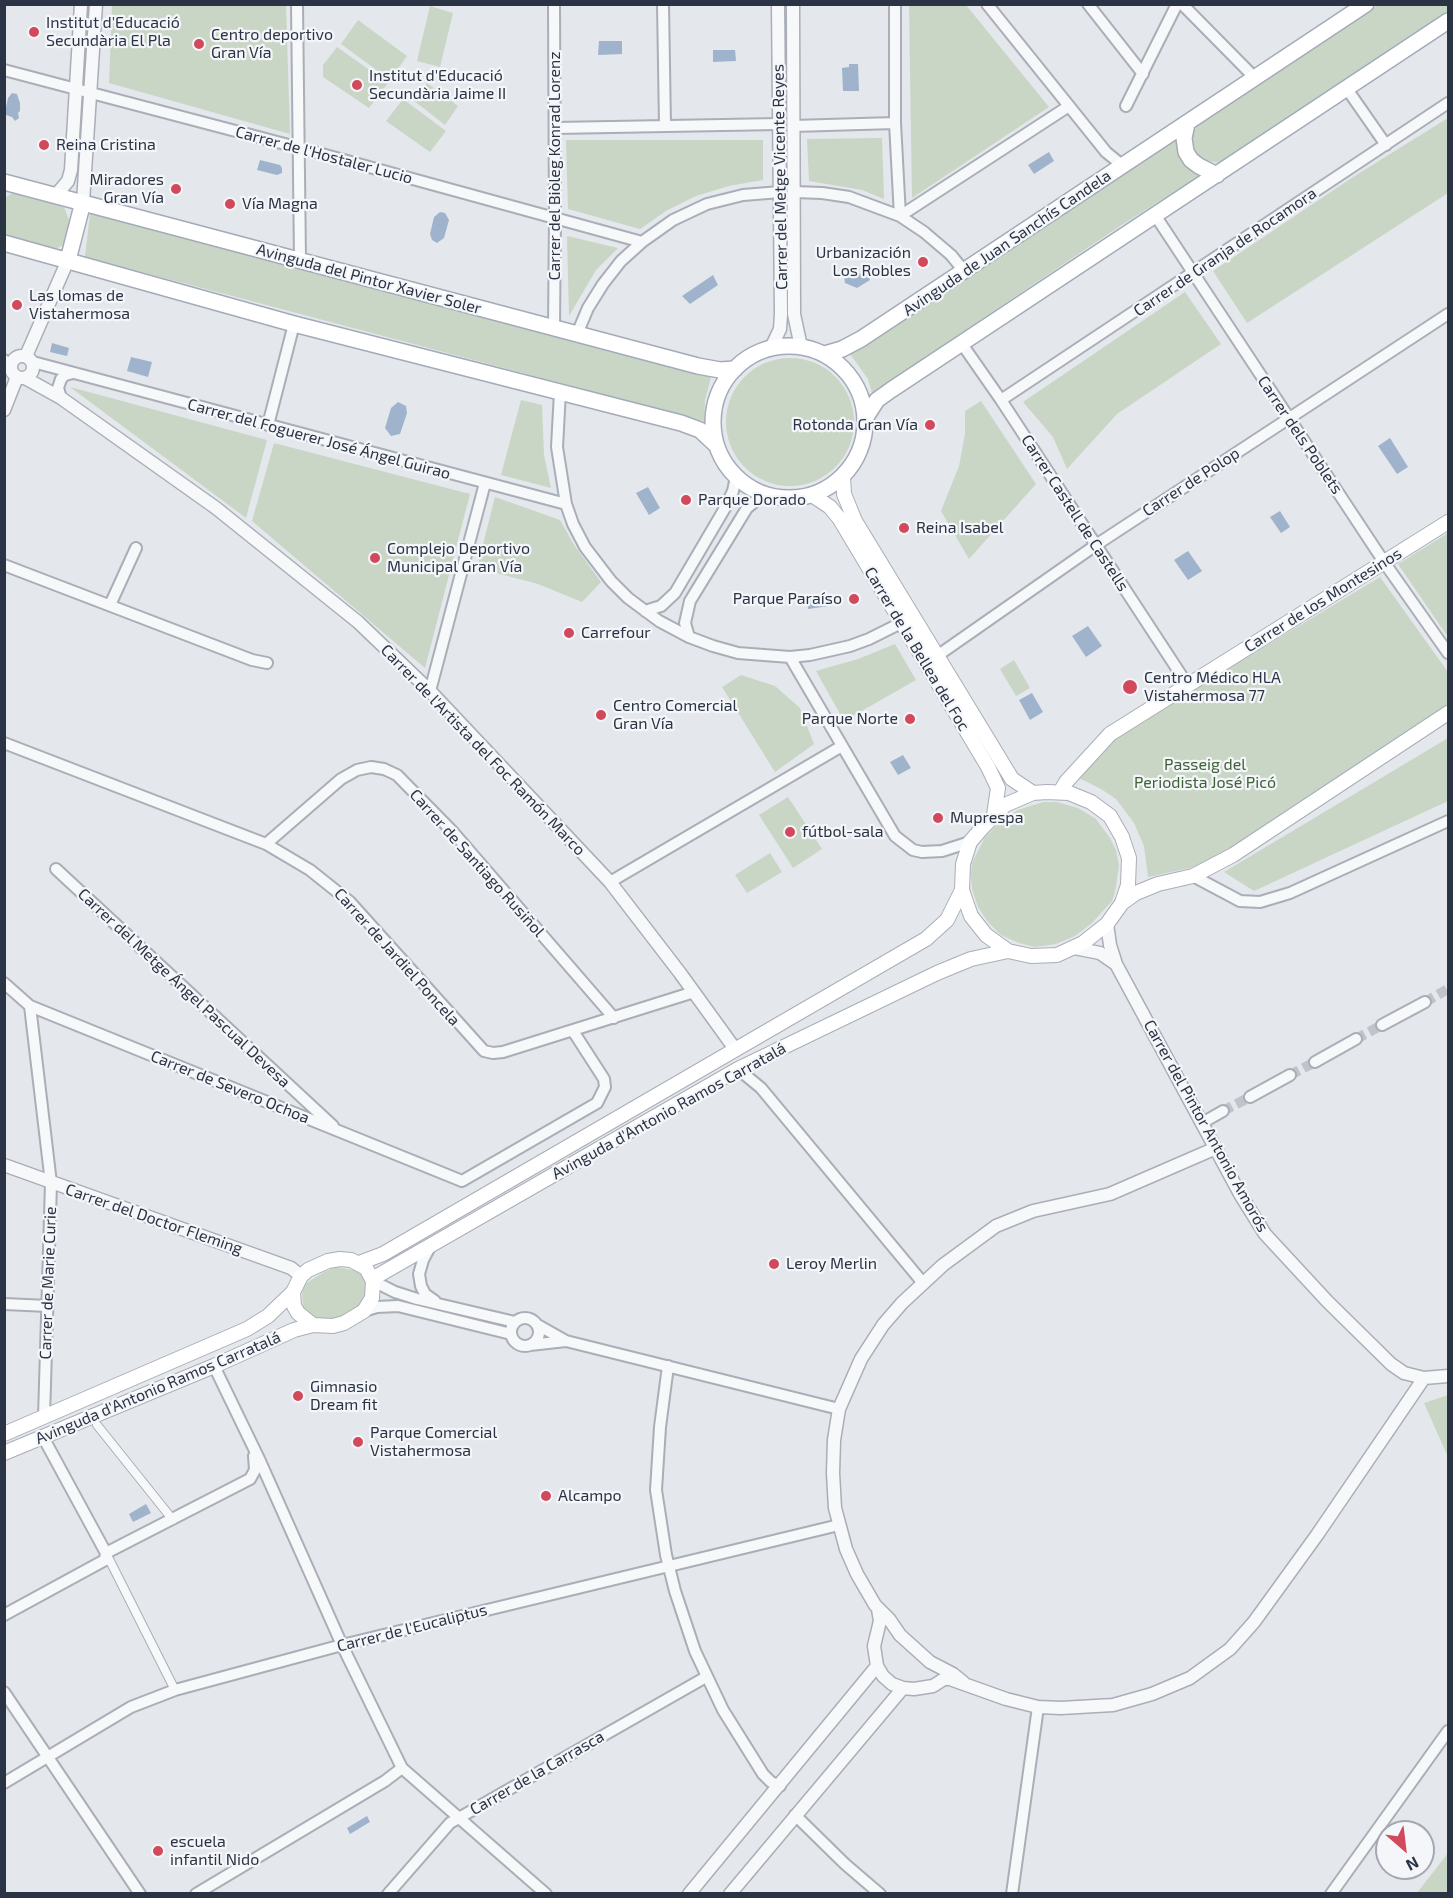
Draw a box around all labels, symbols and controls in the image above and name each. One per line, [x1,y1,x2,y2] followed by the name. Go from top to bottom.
[46,13,180,51] place label: Institut d'Educació Secundària El Pla
[27,25,41,39] marker: Institut d'Educació Secundària El Pla
[211,25,333,63] place label: Centro deportivo Gran Vía
[192,37,206,51] marker: Centro deportivo Gran Vía
[545,51,565,281] street label: Carrer del Biòleg Konrad Lorenz
[768,64,792,290] street label: Carrer del Metge Vicente Reyes
[369,66,506,104] place label: Institut d'Educació Secundària Jaime II
[350,78,364,92] marker: Institut d'Educació Secundària Jaime II
[233,122,415,188] street label: Carrer de l'Hostaler Lucio
[56,135,156,155] place label: Reina Cristina
[37,138,51,152] marker: Reina Cristina
[899,166,1115,320] street label: Avinguda de Juan Sanchís Candela
[90,170,164,208] place label: Miradores Gran Vía
[169,182,183,196] marker: Miradores Gran Vía
[1130,184,1320,320] street label: Carrer de Granja de Rocamora
[242,194,318,214] place label: Vía Magna
[223,197,237,211] marker: Vía Magna
[254,240,484,318] street label: Avinguda del Pintor Xavier Soler
[816,243,911,281] place label: Urbanización Los Robles
[916,255,930,269] marker: Urbanización Los Robles
[29,286,130,324] place label: Las lomas de Vistahermosa
[10,298,24,312] marker: Las lomas de Vistahermosa
[1253,372,1347,498] street label: Carrer dels Poblets
[185,395,453,483] street label: Carrer del Foguerer José Ángel Guirao
[792,415,918,435] place label: Rotonda Gran Vía
[923,418,937,432] marker: Rotonda Gran Vía
[1017,431,1133,595] street label: Carrer Castell de Castells
[1139,443,1243,521] street label: Carrer de Polop
[698,490,806,510] place label: Parque Dorado
[679,493,693,507] marker: Parque Dorado
[916,518,1004,538] place label: Reina Isabel
[897,521,911,535] marker: Reina Isabel
[387,539,530,577] place label: Complejo Deportivo Municipal Gran Vía
[1241,544,1405,656] street label: Carrer de los Montesinos
[368,551,382,565] marker: Complejo Deportivo Municipal Gran Vía
[860,564,974,734] street label: Carrer de la Bellea del Foc
[733,589,842,609] place label: Parque Paraíso
[847,592,861,606] marker: Parque Paraíso
[581,623,651,643] place label: Carrefour
[562,626,576,640] marker: Carrefour
[377,640,589,860] street label: Carrer de l'Artista del Foc Ramón Marco
[1144,668,1281,706] place label: Centro Médico HLA Vistahermosa 77
[1121,678,1139,696] marker: Centro Médico HLA Vistahermosa 77
[613,696,737,734] place label: Centro Comercial Gran Vía
[594,708,608,722] marker: Centro Comercial Gran Vía
[802,709,898,729] place label: Parque Norte
[903,712,917,726] marker: Parque Norte
[1134,755,1276,793] park label: Passeig del Periodista José Picó
[406,785,548,941] street label: Carrer de Santiago Rusiñol
[950,808,1023,828] place label: Muprespa
[931,811,945,825] marker: Muprespa
[802,822,884,842] place label: fútbol-sala
[783,825,797,839] marker: fútbol-sala
[74,884,294,1092] street label: Carrer del Metge Ángel Pascual Devesa
[330,884,464,1030] street label: Carrer de Jardiel Poncela
[1139,1016,1273,1236] street label: Carrer del Pintor Antonio Amorós
[549,1038,789,1184] street label: Avinguda d'Antonio Ramos Carratalá
[148,1046,312,1128] street label: Carrer de Severo Ochoa
[63,1180,245,1258] street label: Carrer del Doctor Fleming
[36,1206,60,1360] street label: Carrer de Marie Curie
[786,1254,877,1274] place label: Leroy Merlin
[767,1257,781,1271] marker: Leroy Merlin
[32,1327,284,1449] street label: Avinguda d'Antonio Ramos Carratalá
[310,1377,378,1415] place label: Gimnasio Dream fit
[291,1389,305,1403] marker: Gimnasio Dream fit
[370,1423,497,1461] place label: Parque Comercial Vistahermosa
[351,1435,365,1449] marker: Parque Comercial Vistahermosa
[558,1486,622,1506] place label: Alcampo
[539,1489,553,1503] marker: Alcampo
[335,1600,489,1656] street label: Carrer de l'Eucaliptus
[466,1727,608,1819] street label: Carrer de la Carrasca
[1375,1820,1435,1880] north arrow
[170,1832,259,1870] place label: escuela infantil Nido
[151,1844,165,1858] marker: escuela infantil Nido
[1403,1853,1422,1876] text: N

